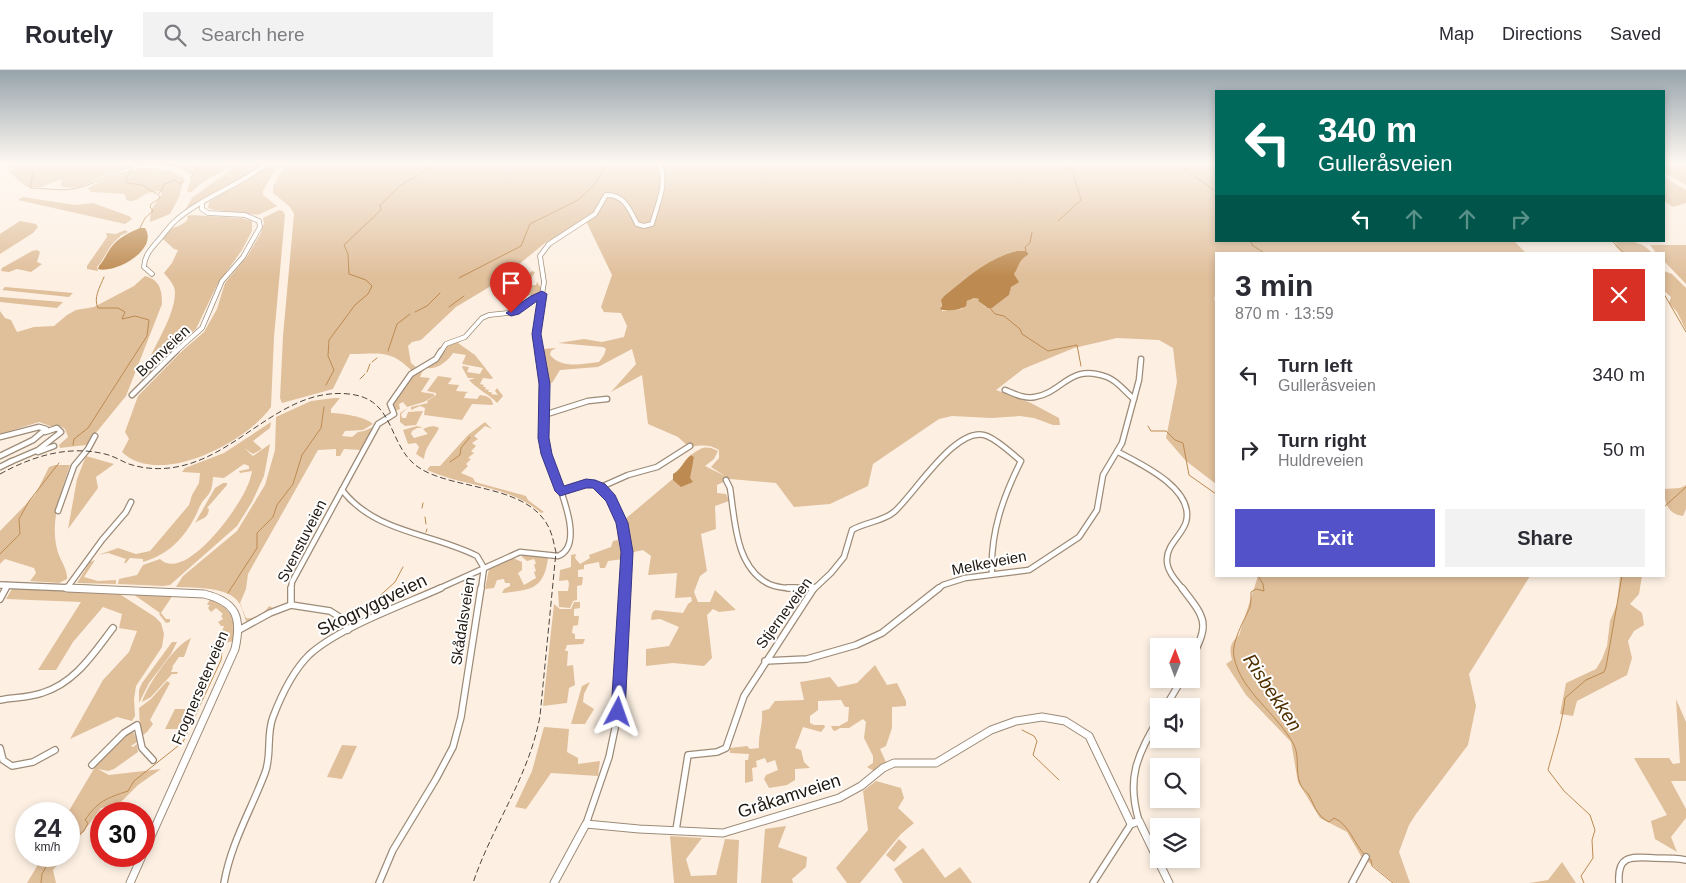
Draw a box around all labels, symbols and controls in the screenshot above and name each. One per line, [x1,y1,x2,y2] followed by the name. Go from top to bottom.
[143,12,493,57] search box
[25,21,113,48] text: Routely
[161,21,189,49] icon: search
[201,24,305,45] text: Search here
[1439,24,1474,44] text: Map
[1502,24,1582,44] text: Directions
[1610,24,1661,44] text: Saved
[1235,110,1300,175] icon: left
[1318,110,1417,149] text: 340 m
[1318,151,1453,176] text: Gulleråsveien
[1347,205,1375,233] icon: left
[1400,205,1428,233] icon: ahead
[1453,205,1481,233] icon: ahead
[1506,205,1534,233] icon: right
[490,262,532,313] pin
[497,269,525,297] icon: arrive
[1235,269,1313,302] text: 3 min
[1593,269,1645,321] button: close
[1235,305,1334,322] text: 870 m · 13:59
[132,322,193,380] street label: Bomveien
[1278,355,1353,376] text: Turn left
[1235,361,1263,389] icon: left
[1592,364,1645,385] text: 340 m
[1278,377,1376,394] text: Gulleråsveien
[1278,430,1366,451] text: Turn right
[1235,436,1263,464] icon: right
[1603,439,1645,460] text: 50 m
[1278,452,1363,469] text: Huldreveien
[274,497,330,585] street label: Svenstuveien
[1235,509,1435,567] button: Exit
[1445,509,1645,567] button: Share
[950,547,1028,578] street label: Melkeveien
[314,570,430,640] street label: Skogryggveien
[752,574,815,651] street label: Stjerneveien
[447,576,478,666] street label: Skådalsveien
[168,628,231,747] street label: Frognerseterveien
[1150,638,1200,688] north arrow
[1150,638,1200,868] map controls
[1239,650,1306,735] water label: Risbekken
[591,685,643,737] position arrow
[1150,698,1200,748] button: sound
[1150,758,1200,808] button: search
[735,770,843,822] street label: Gråkamveien
[90,802,155,867] speed limit sign: 30
[34,814,61,842] text: 24
[1150,818,1200,868] button: layers
[34,840,61,854] text: km/h

